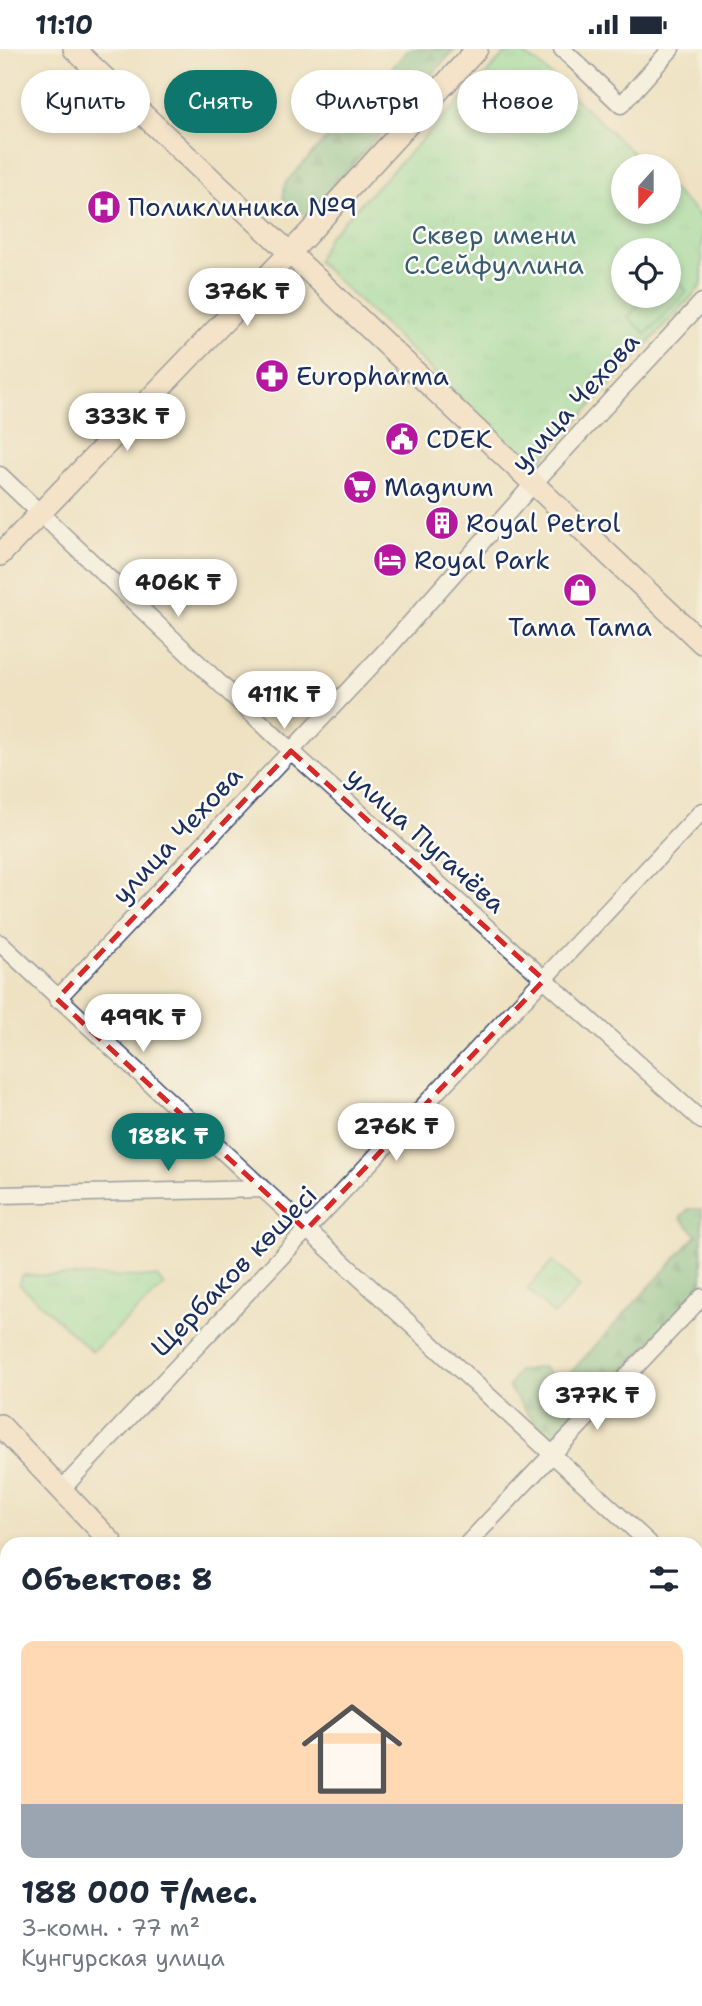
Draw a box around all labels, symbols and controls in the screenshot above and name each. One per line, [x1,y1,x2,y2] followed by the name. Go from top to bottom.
[35,7,93,42] text: 11:10
[21,70,150,133] chip: Купить
[164,70,277,133] chip: Снять
[291,70,443,133] chip: Фильтры
[457,70,578,133] chip: Новое
[611,154,681,224] north arrow
[611,154,681,308] map controls
[85,188,123,226] hospital icon: Поликлиника №9
[128,189,358,224] place label: Поликлиника №9
[404,217,584,282] park label: Сквер имени С.Сейфуллина
[611,238,681,308] button: locate
[190,268,304,328] pin: 376K ₸
[205,276,290,306] text: 376K ₸
[503,324,647,479] street label: улица Чехова
[253,357,291,395] pharmacy icon: Europharma
[296,358,449,393] place label: Europharma
[70,393,184,453] pin: 333K ₸
[84,401,170,431] text: 333K ₸
[383,420,421,458] public building icon: CDEK
[426,421,492,456] place label: CDEK
[341,468,379,506] supermarket icon: Magnum
[384,469,494,504] place label: Magnum
[423,504,461,542] building icon: Royal Petrol
[466,505,620,540] place label: Royal Petrol
[371,541,409,579] hotel icon: Royal Park
[414,542,550,577] place label: Royal Park
[121,559,235,619] pin: 406K ₸
[135,567,221,597] text: 406K ₸
[561,571,599,609] shop icon: Tama Tama
[508,609,652,644] place label: Tama Tama
[227,671,341,731] pin: 411K ₸
[248,679,320,709] text: 411K ₸
[104,758,250,911] street label: улица Чехова
[339,759,514,921] street label: улица Пугачёва
[86,995,200,1054] pin: 499K ₸
[100,1002,186,1032] text: 499K ₸
[339,1103,453,1163] pin: 276K ₸
[354,1111,438,1141] text: 276K ₸
[111,1113,225,1173] pin: 188K ₸
[128,1121,208,1151] text: 188K ₸
[143,1178,324,1364] street label: Щербаков көшесі
[540,1373,654,1432] pin: 377K ₸
[555,1380,639,1410] text: 377K ₸
[21,1559,213,1600] text: Объектов: 8
[645,1560,683,1598] icon: filters
[289,1686,415,1812] icon: home
[21,1872,258,1913] text: 188 000 ₸/мес.
[21,1913,200,1943] text: 3-комн. · 77 m²
[21,1943,225,1973] text: Кунгурская улица

